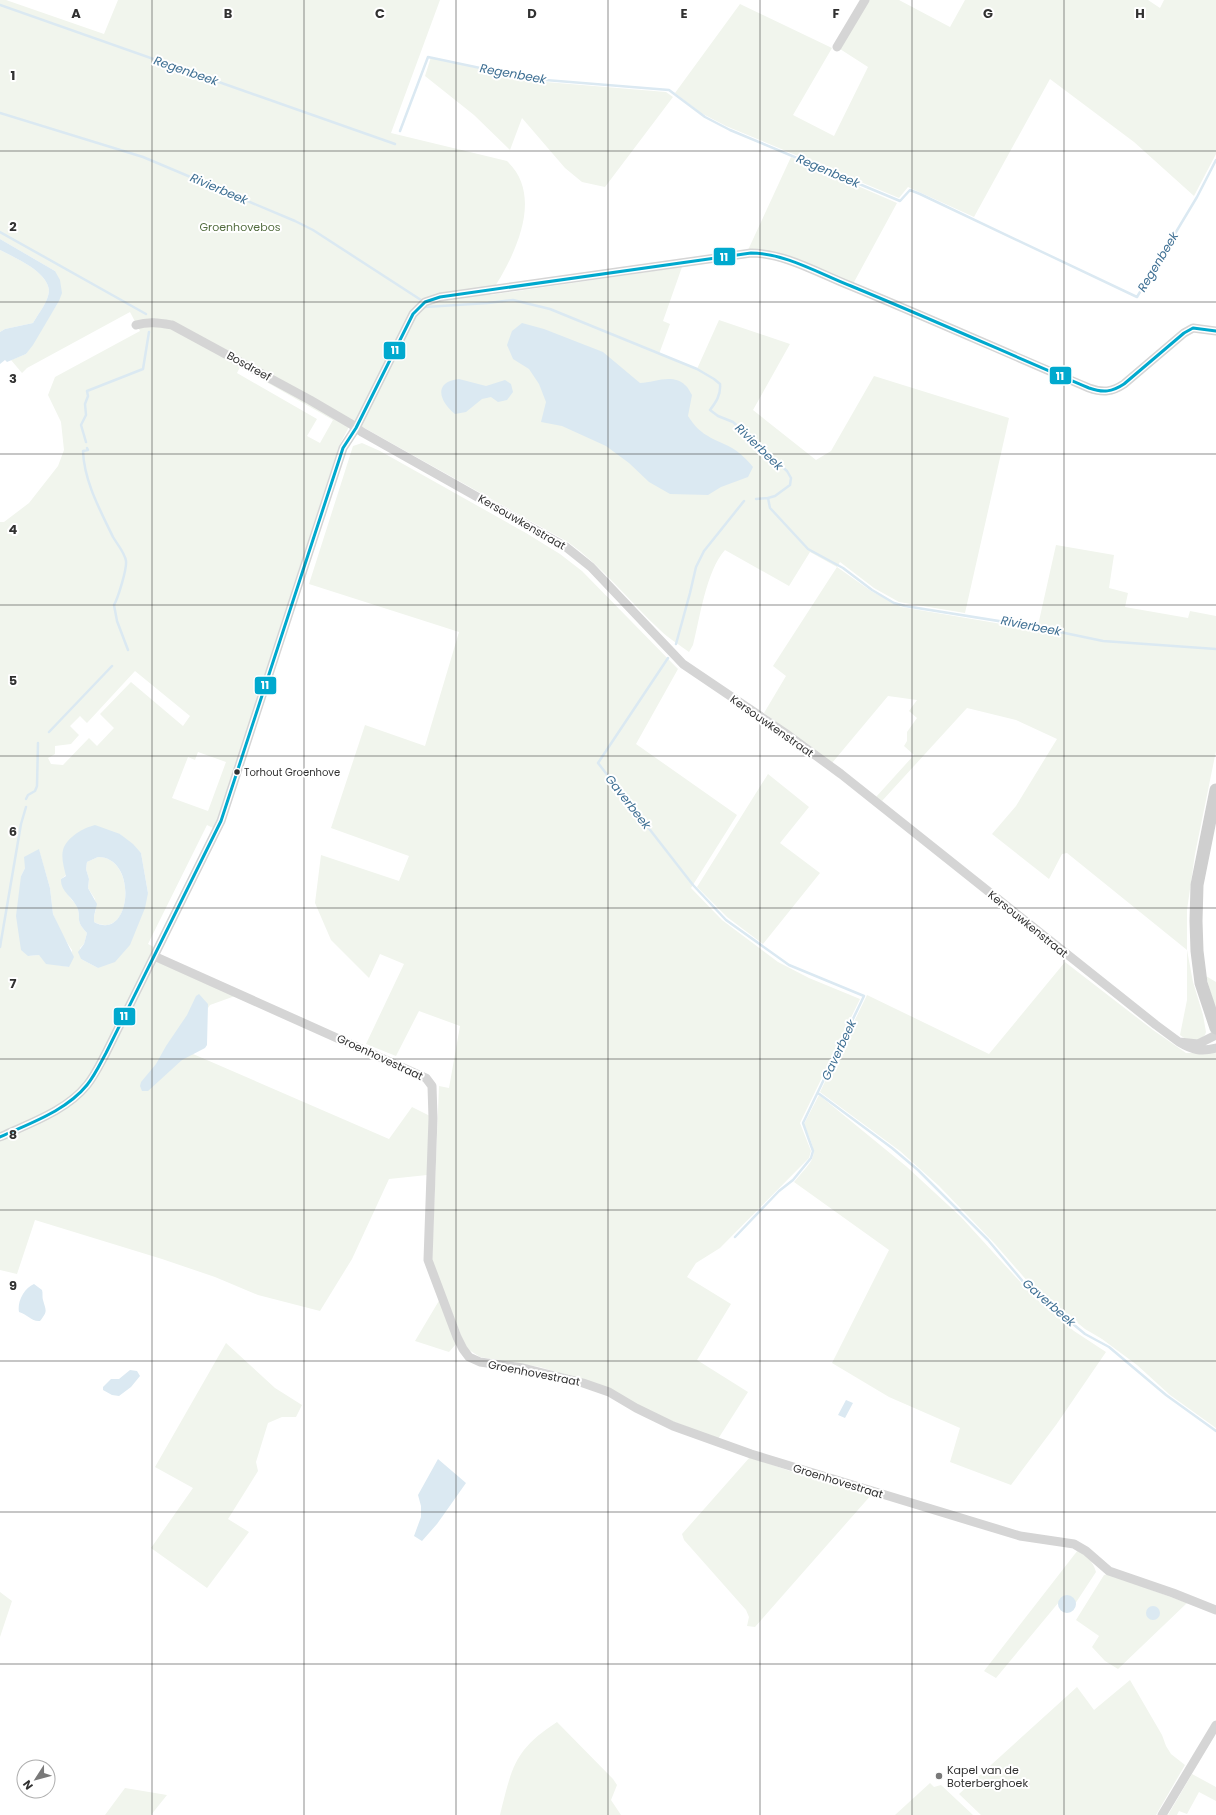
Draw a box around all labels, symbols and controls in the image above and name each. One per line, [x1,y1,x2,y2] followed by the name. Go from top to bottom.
[71,4,81,23] text: A
[224,4,233,23] text: B
[375,4,385,23] text: C
[527,4,537,23] text: D
[680,4,688,23] text: E
[832,4,840,23] text: F
[983,4,993,23] text: G
[1135,4,1145,23] text: H
[152,52,221,90] water label: Regenbeek
[479,59,548,88] water label: Regenbeek
[11,66,15,85] text: 1
[794,150,863,192] water label: Regenbeek
[188,169,251,209] water label: Rivierbeek
[9,217,17,236] text: 2
[200,219,281,235] park label: Groenhovebos
[1133,228,1183,295] water label: Regenbeek
[713,247,736,266] line badge: 11
[720,249,728,265] text: 11
[383,341,406,360] line badge: 11
[391,342,399,358] text: 11
[224,347,274,385] street label: Bosdreef
[1049,366,1072,385] line badge: 11
[1056,368,1064,384] text: 11
[9,369,17,388] text: 3
[731,419,788,475] water label: Rivierbeek
[475,490,569,554] street label: Kersouwkenstraat
[9,520,18,539] text: 4
[1000,611,1063,640] water label: Rivierbeek
[9,671,17,690] text: 5
[254,676,277,695] line badge: 11
[261,677,269,693] text: 11
[727,691,817,761] street label: Kersouwkenstraat
[244,765,340,780] place label: Torhout Groenhove
[232,767,242,777] marker: Torhout Groenhove
[602,771,656,833] water label: Gaverbeek
[9,822,17,841] text: 6
[985,887,1071,961] street label: Kersouwkenstraat
[10,974,17,993] text: 7
[113,1007,136,1026] line badge: 11
[120,1008,128,1024] text: 11
[817,1016,860,1083] water label: Gaverbeek
[334,1030,426,1084] street label: Groenhovestraat
[9,1125,17,1144] text: 8
[1019,1275,1080,1331] water label: Gaverbeek
[9,1276,17,1295] text: 9
[487,1356,581,1390] street label: Groenhovestraat
[791,1460,885,1502] street label: Groenhovestraat
[16,1759,56,1799] north arrow
[947,1762,1028,1791] place label: Kapel van de Boterberghoek
[934,1771,944,1781] marker: Kapel van de Boterberghoek
[19,1777,37,1793] text: N

